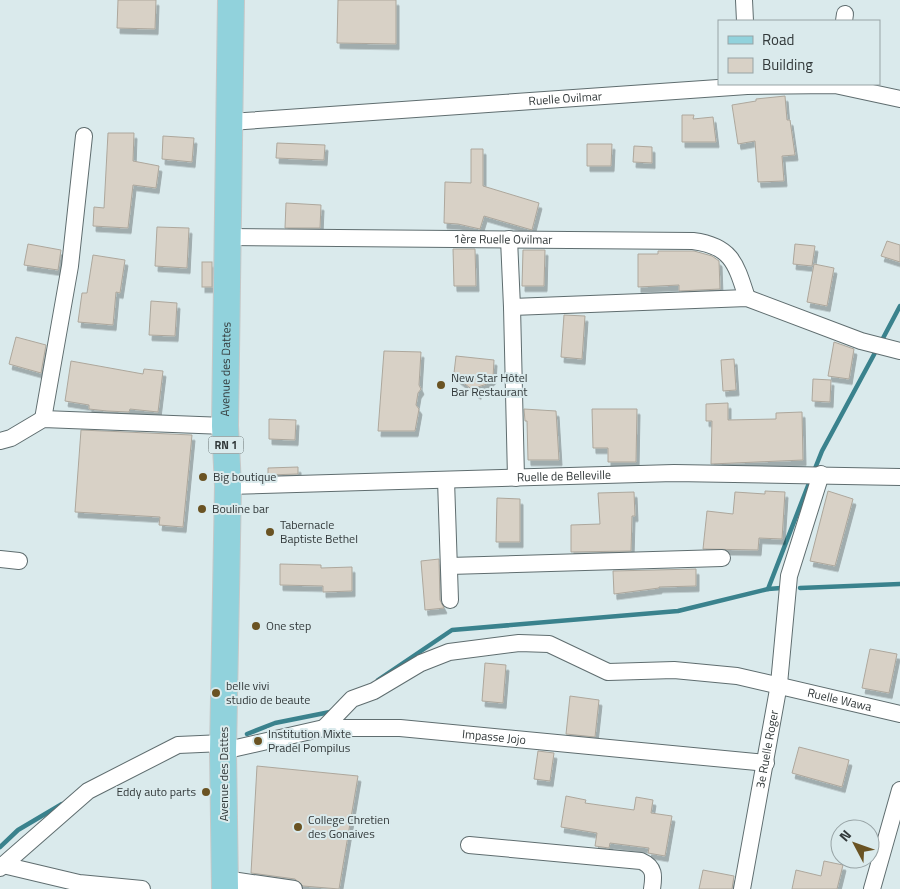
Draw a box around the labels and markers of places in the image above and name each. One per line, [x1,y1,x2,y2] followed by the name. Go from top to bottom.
[451,368,528,401] place label: New Star Hôtel Bar Restaurant
[435,379,447,391] marker: New Star Hôtel Bar Restaurant
[213,467,276,486] place label: Big boutique
[197,471,209,483] marker: Big boutique
[212,499,269,518] place label: Bouline bar
[196,503,208,515] marker: Bouline bar
[280,515,358,548] place label: Tabernacle Baptiste Bethel
[264,526,276,538] marker: Tabernacle Baptiste Bethel
[266,616,311,635] place label: One step
[250,620,262,632] marker: One step
[226,676,310,709] place label: belle vivi studio de beaute
[210,687,222,699] marker: belle vivi studio de beaute
[268,724,351,757] place label: Institution Mixte Pradel Pompilus
[252,735,264,747] marker: Institution Mixte Pradel Pompilus
[116,782,196,801] place label: Eddy auto parts
[200,786,212,798] marker: Eddy auto parts
[308,810,390,843] place label: College Chretien des Gonaives
[292,821,304,833] marker: College Chretien des Gonaives

